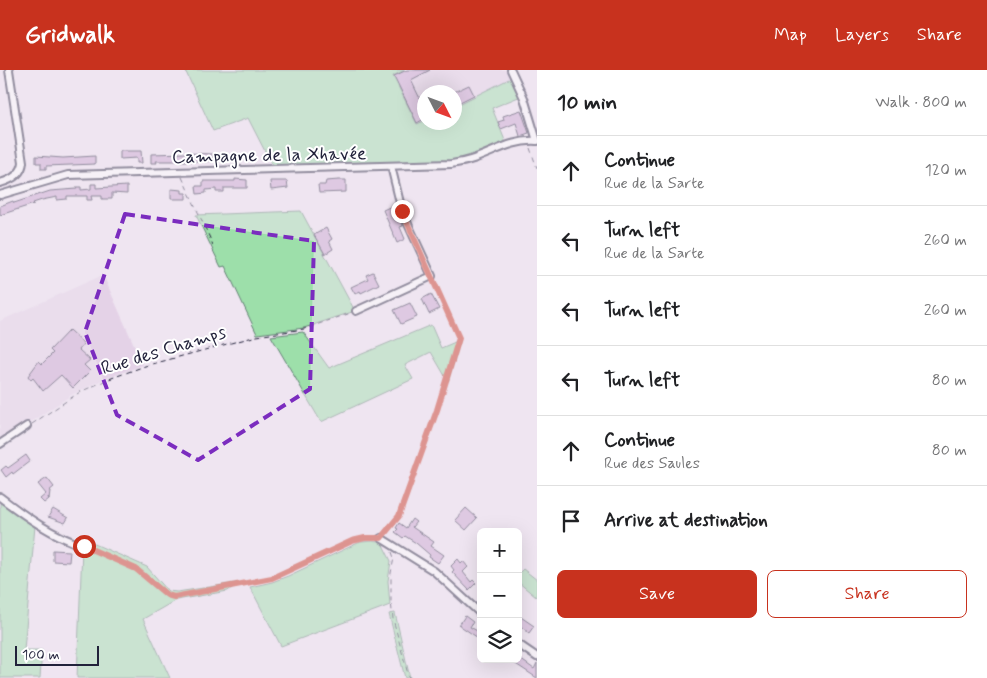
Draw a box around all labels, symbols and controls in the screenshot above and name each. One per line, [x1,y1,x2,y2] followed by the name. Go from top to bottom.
[25,20,115,51] text: Gridwalk
[774,23,807,47] text: Map
[835,23,889,47] text: Layers
[917,23,962,47] text: Share
[417,85,462,130] north arrow
[557,89,617,117] text: 10 min
[875,92,967,113] text: Walk · 800 m
[172,141,366,171] street label: Campagne de la Xhavée
[604,148,675,173] text: Continue
[557,157,585,185] icon: ahead
[925,160,967,181] text: 120 m
[604,173,704,194] text: Rue de la Sarte
[391,200,414,223] route end
[604,218,680,243] text: Turn left
[557,227,585,255] icon: left
[924,230,967,251] text: 260 m
[604,243,704,264] text: Rue de la Sarte
[557,297,585,325] icon: left
[604,298,680,323] text: Turn left
[924,300,967,321] text: 260 m
[98,319,230,381] street label: Rue des Champs
[557,367,585,395] icon: left
[604,368,680,393] text: Turn left
[932,370,967,391] text: 80 m
[604,428,675,453] text: Continue
[557,437,585,465] icon: ahead
[932,440,967,461] text: 80 m
[604,453,700,474] text: Rue des Saules
[557,507,585,535] icon: arrive
[604,508,768,533] text: Arrive at destination
[477,528,522,663] map controls
[477,528,522,573] button: +
[73,535,96,558] route start
[557,570,757,618] button: Save
[767,570,967,618] button: Share
[477,573,522,618] button: −
[477,618,522,663] button: layers
[15,643,99,666] scale bar
[22,646,60,664] text: 100 m

